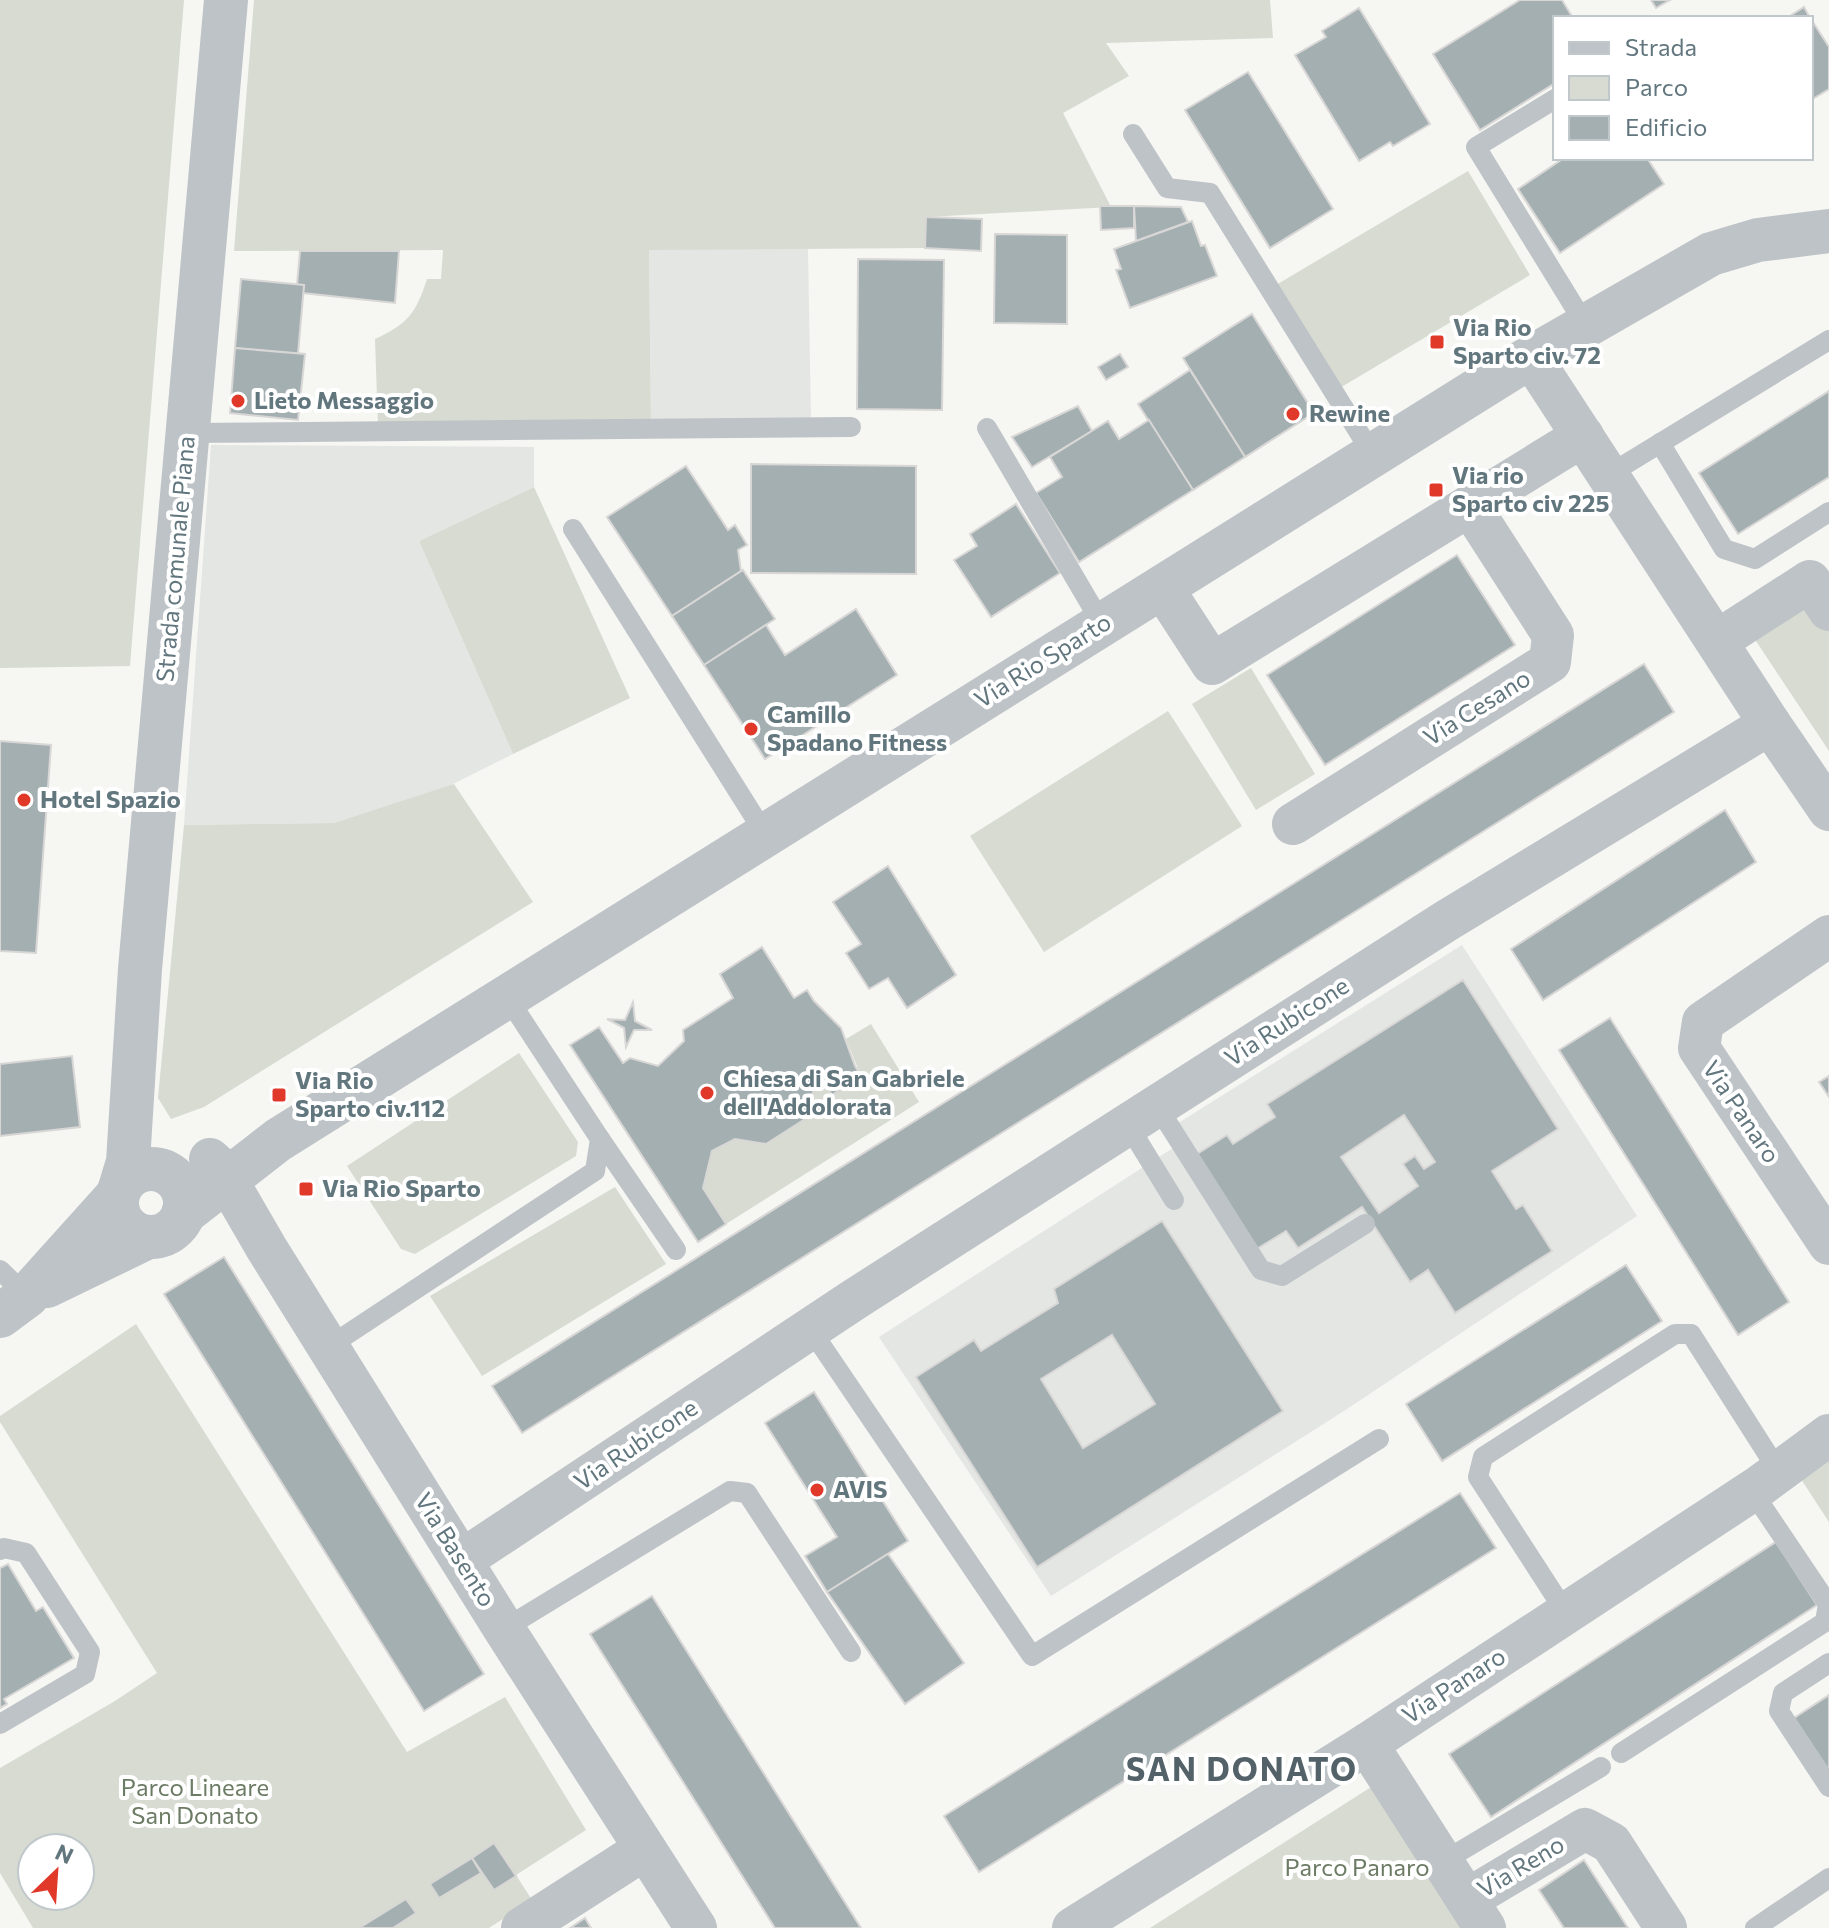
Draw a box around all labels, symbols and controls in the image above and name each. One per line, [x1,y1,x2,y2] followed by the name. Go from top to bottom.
[1553,16,1813,160] legend
[1625,32,1697,61] text: Strada
[1625,72,1688,101] text: Parco
[1625,112,1707,141] text: Edificio
[1453,312,1601,369] place label: Via Rio Sparto civ. 72
[1428,333,1446,351] marker: Via Rio Sparto civ. 72
[254,385,434,414] place label: Lieto Messaggio
[229,392,247,410] marker: Lieto Messaggio
[1309,398,1390,427] place label: Rewine
[1284,405,1302,423] marker: Rewine
[149,435,200,683] street label: Strada comunale Piana
[1452,460,1609,517] place label: Via rio Sparto civ 225
[1427,481,1445,499] marker: Via rio Sparto civ 225
[969,606,1116,713] street label: Via Rio Sparto
[1417,663,1535,751] street label: Via Cesano
[767,699,947,756] place label: Camillo Spadano Fitness
[742,720,760,738] marker: Camillo Spadano Fitness
[40,784,181,813] place label: Hotel Spazio
[15,791,33,809] marker: Hotel Spazio
[1219,970,1354,1072] street label: Via Rubicone
[1697,1054,1787,1168] street label: Via Panaro
[723,1063,965,1120] place label: Chiesa di San Gabriele dell'Addolorata
[295,1065,445,1122] place label: Via Rio Sparto civ.112
[698,1084,716,1102] marker: Chiesa di San Gabriele dell'Addolorata
[270,1086,288,1104] marker: Via Rio Sparto civ.112
[322,1173,481,1202] place label: Via Rio Sparto
[297,1180,315,1198] marker: Via Rio Sparto
[568,1392,702,1496] street label: Via Rubicone
[833,1474,887,1503] place label: AVIS
[808,1481,826,1499] marker: AVIS
[410,1487,503,1612] street label: Via Basento
[1396,1641,1510,1729] street label: Via Panaro
[1126,1748,1358,1788] district label: SAN DONATO
[121,1772,269,1829] park label: Parco Lineare San Donato
[1472,1829,1569,1903] street label: Via Reno
[16,1832,96,1912] north arrow
[51,1838,78,1869] text: N
[1284,1852,1430,1881] park label: Parco Panaro

